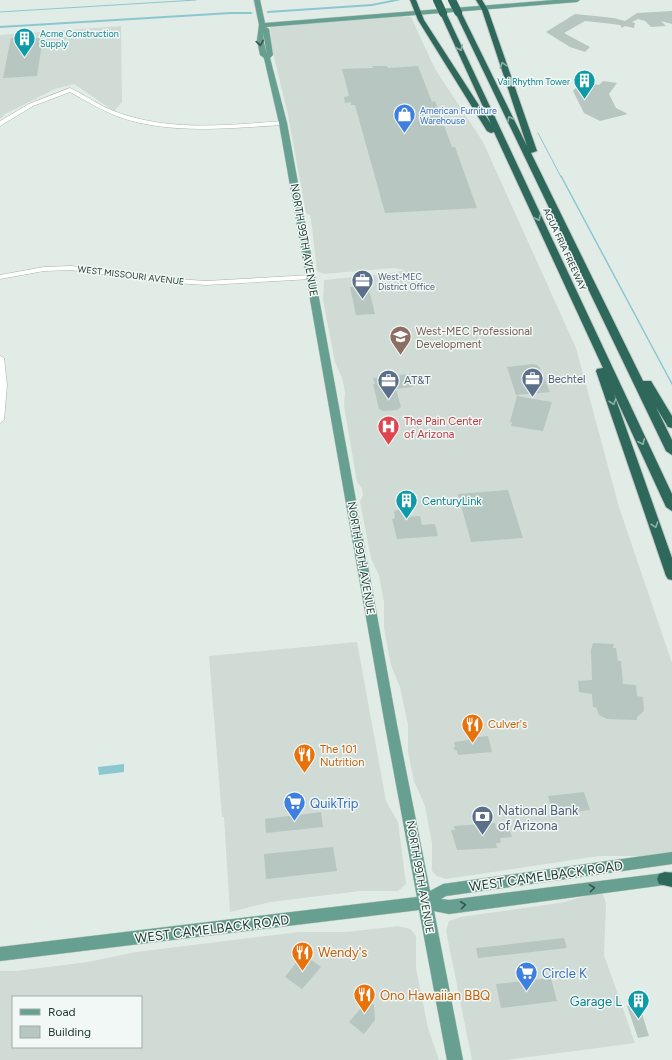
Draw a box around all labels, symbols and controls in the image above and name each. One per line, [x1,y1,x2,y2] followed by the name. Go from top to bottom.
[11,25,37,58] building icon: Acme Construction Supply
[40,28,119,49] place label: Acme Construction Supply
[256,40,264,46] one-way arrow
[455,44,463,52] one-way arrow
[499,61,508,68] one-way arrow
[572,68,598,101] building icon: Vai Rhythm Tower
[497,76,570,87] place label: Vai Rhythm Tower
[392,102,418,135] shop icon: American Furniture Warehouse
[420,105,497,126] place label: American Furniture Warehouse
[507,116,515,123] one-way arrow
[288,183,320,297] street label: NORTH 99TH AVENUE
[541,206,589,292] street label: AGUA FRIA FREEWAY
[534,214,542,221] one-way arrow
[77,263,185,287] street label: WEST MISSOURI AVENUE
[349,268,375,301] office icon: West-MEC District Office
[378,271,435,292] place label: West-MEC District Office
[388,324,414,357] school or university icon: West-MEC Professional Development
[416,325,532,351] place label: West-MEC Professional Development
[520,366,546,399] office icon: Bechtel
[375,367,401,400] office icon: AT&T
[548,373,585,386] place label: Bechtel
[404,374,431,387] place label: AT&T
[608,399,616,406] one-way arrow
[375,414,401,447] hospital icon: The Pain Center of Arizona
[404,415,482,441] place label: The Pain Center of Arizona
[637,438,645,445] one-way arrow
[394,488,420,521] building icon: CenturyLink
[422,495,482,508] place label: CenturyLink
[345,501,377,615] street label: NORTH 99TH AVENUE
[650,522,659,529] one-way arrow
[459,711,485,744] restaurant icon: Culver's
[488,718,527,731] place label: Culver's
[291,742,317,775] restaurant icon: The 101 Nutrition
[320,743,364,769] place label: The 101 Nutrition
[281,790,307,823] supermarket icon: QuikTrip
[310,796,359,811] place label: QuikTrip
[498,803,579,833] place label: National Bank of Arizona
[469,804,495,837] bank icon: National Bank of Arizona
[404,820,436,934] street label: NORTH 99TH AVENUE
[468,858,624,894] street label: WEST CAMELBACK ROAD
[589,884,595,893] one-way arrow
[460,901,466,910] one-way arrow
[134,912,290,946] street label: WEST CAMELBACK ROAD
[290,939,316,972] restaurant icon: Wendy's
[318,945,367,960] place label: Wendy's
[513,960,539,993] supermarket icon: Circle K
[542,966,587,981] place label: Circle K
[351,982,377,1015] restaurant icon: Ono Hawaiian BBQ
[380,988,490,1003] place label: Ono Hawaiian BBQ
[625,988,651,1021] building icon: Garage L
[570,994,622,1009] place label: Garage L
[12,996,142,1048] legend
[48,1005,76,1019] text: Road
[48,1025,91,1039] text: Building

